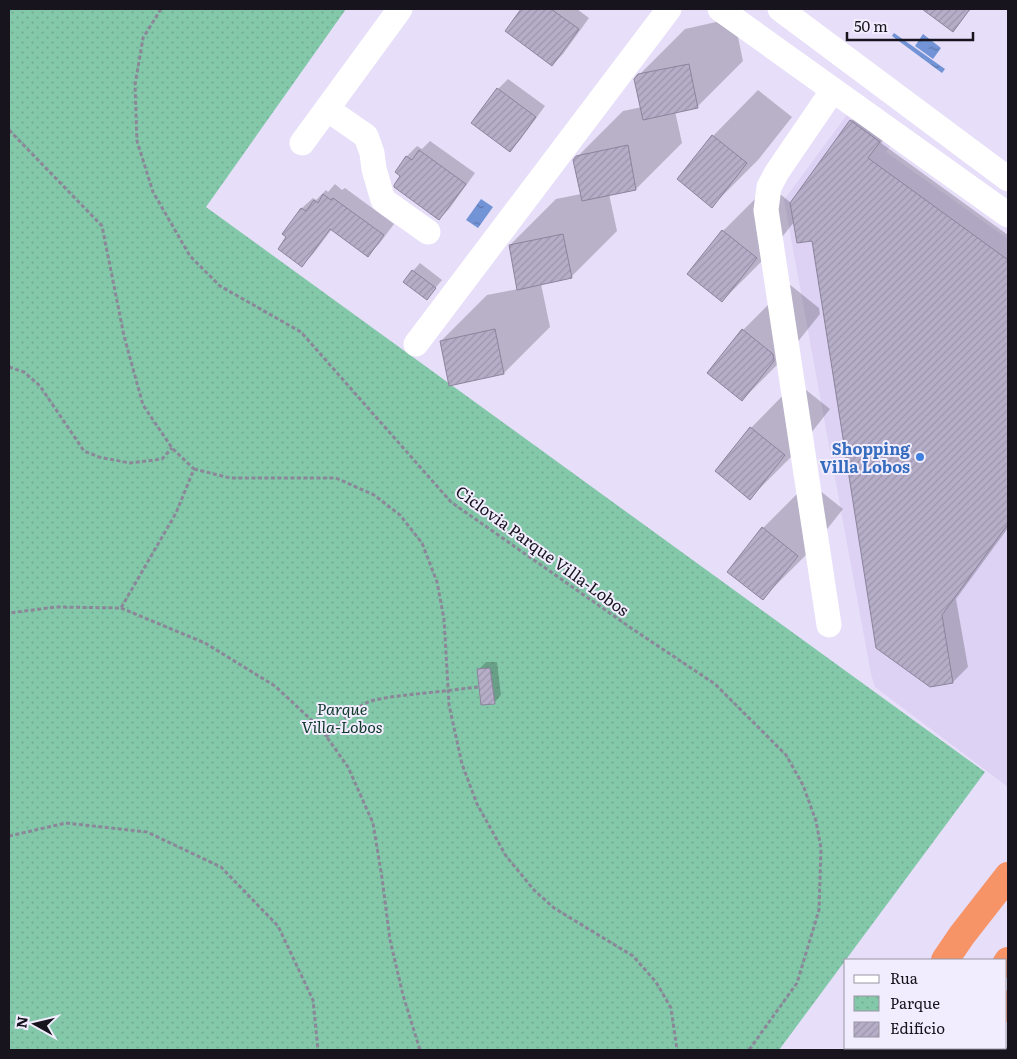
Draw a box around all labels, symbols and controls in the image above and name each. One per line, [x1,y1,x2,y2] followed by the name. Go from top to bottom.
[847,10,973,42] scale bar
[854,14,888,37] text: 50 m
[820,436,910,478] place label: Shopping Villa Lobos
[914,451,926,463] marker: Shopping Villa Lobos
[451,479,635,621] street label: Ciclovia Parque Villa-Lobos
[301,696,383,738] park label: Parque Villa-Lobos
[844,959,1007,1049] legend
[890,966,919,989] text: Rua
[890,991,940,1014] text: Parque
[10,999,60,1049] north arrow
[10,1015,32,1029] text: N
[890,1016,945,1039] text: Edifício

